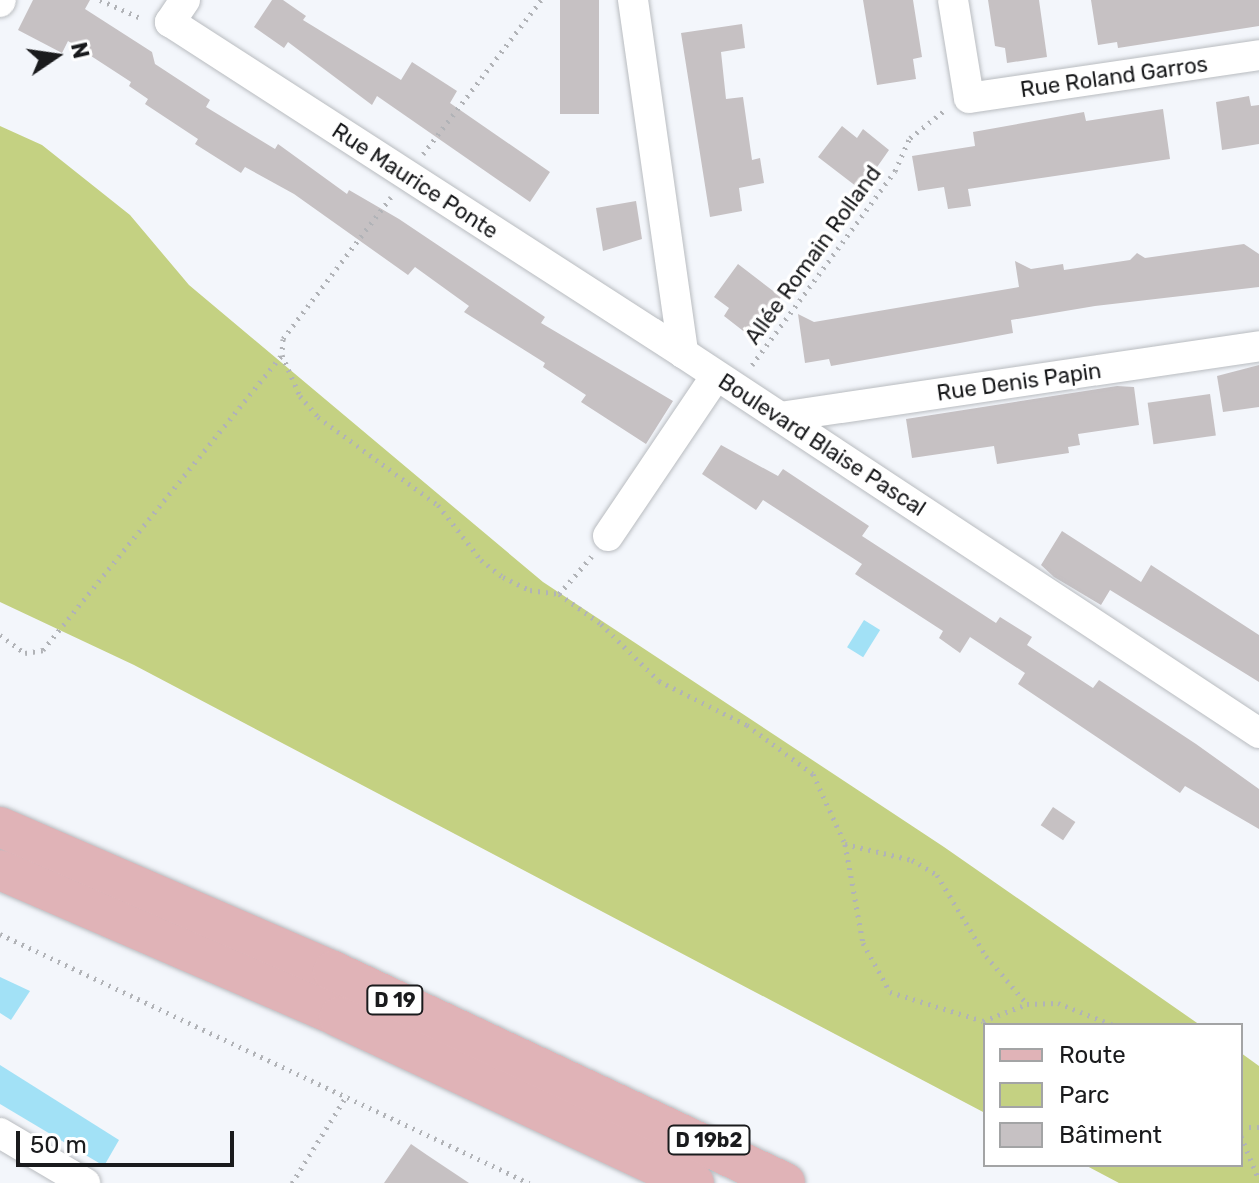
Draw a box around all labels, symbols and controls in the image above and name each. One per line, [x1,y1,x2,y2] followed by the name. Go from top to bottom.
[16,16,96,96] north arrow
[65,40,95,61] text: N
[1019,51,1209,103] street label: Rue Roland Garros
[327,118,503,244] street label: Rue Maurice Ponte
[739,161,887,349] street label: Allée Romain Rolland
[935,357,1103,407] street label: Rue Denis Papin
[713,368,931,522] street label: Boulevard Blaise Pascal
[365,984,425,1016] road number: D 19
[983,1023,1243,1167] legend
[1059,1041,1126,1069] text: Route
[1059,1081,1110,1109] text: Parc
[20,1115,238,1165] scale bar
[1059,1121,1162,1149] text: Bâtiment
[667,1124,751,1156] road number: D 19b2
[30,1131,87,1159] text: 50 m

